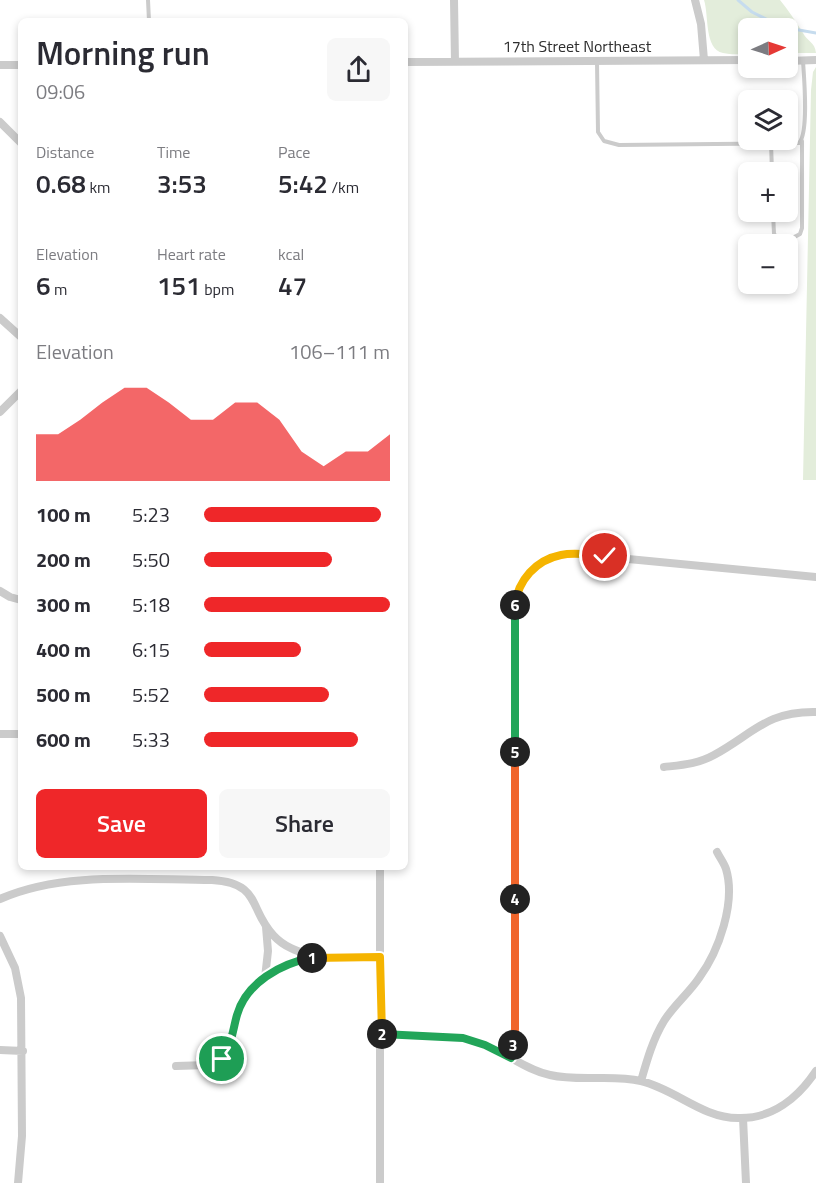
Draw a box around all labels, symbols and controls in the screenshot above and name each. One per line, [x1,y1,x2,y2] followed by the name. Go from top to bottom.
[738,18,798,78] north arrow
[738,18,798,294] map controls
[36,28,210,78] text: Morning run
[503,34,652,58] street label: 17th Street Northeast
[327,38,390,101] button: share
[36,76,85,107] text: 09:06
[738,90,798,150] button: layers
[36,140,94,164] text: Distance
[157,140,190,164] text: Time
[278,140,310,164] text: Pace
[738,162,798,222] button: +
[36,164,86,203] text: 0.68
[157,164,207,203] text: 3:53
[278,164,328,203] text: 5:42
[86,175,110,199] text: km
[328,175,359,199] text: /km
[738,234,798,294] button: −
[36,242,98,266] text: Elevation
[157,242,226,266] text: Heart rate
[278,242,304,266] text: kcal
[36,266,51,305] text: 6
[157,266,201,305] text: 151
[278,266,307,305] text: 47
[51,277,67,301] text: m
[201,277,234,301] text: bpm
[36,336,114,367] text: Elevation
[289,336,390,367] text: 106–111 m
[36,499,91,530] text: 100 m
[132,499,170,530] text: 5:23
[579,530,630,581] pin
[588,539,621,572] icon: check
[36,544,91,575] text: 200 m
[132,544,170,575] text: 5:50
[36,589,91,620] text: 300 m
[132,589,170,620] text: 5:18
[500,590,530,620] pin: 6
[511,593,519,617] text: 6
[36,634,91,665] text: 400 m
[132,634,170,665] text: 6:15
[36,679,91,710] text: 500 m
[132,679,170,710] text: 5:52
[36,724,91,755] text: 600 m
[132,724,170,755] text: 5:33
[500,737,530,767] pin: 5
[511,740,519,764] text: 5
[36,789,207,858] button: Save
[219,789,390,858] button: Share
[500,884,530,914] pin: 4
[511,887,519,911] text: 4
[297,943,327,973] pin: 1
[308,946,316,970] text: 1
[367,1019,397,1049] pin: 2
[378,1022,386,1046] text: 2
[498,1030,528,1060] pin: 3
[196,1033,247,1084] pin
[509,1033,517,1057] text: 3
[205,1042,238,1075] icon: arrive

